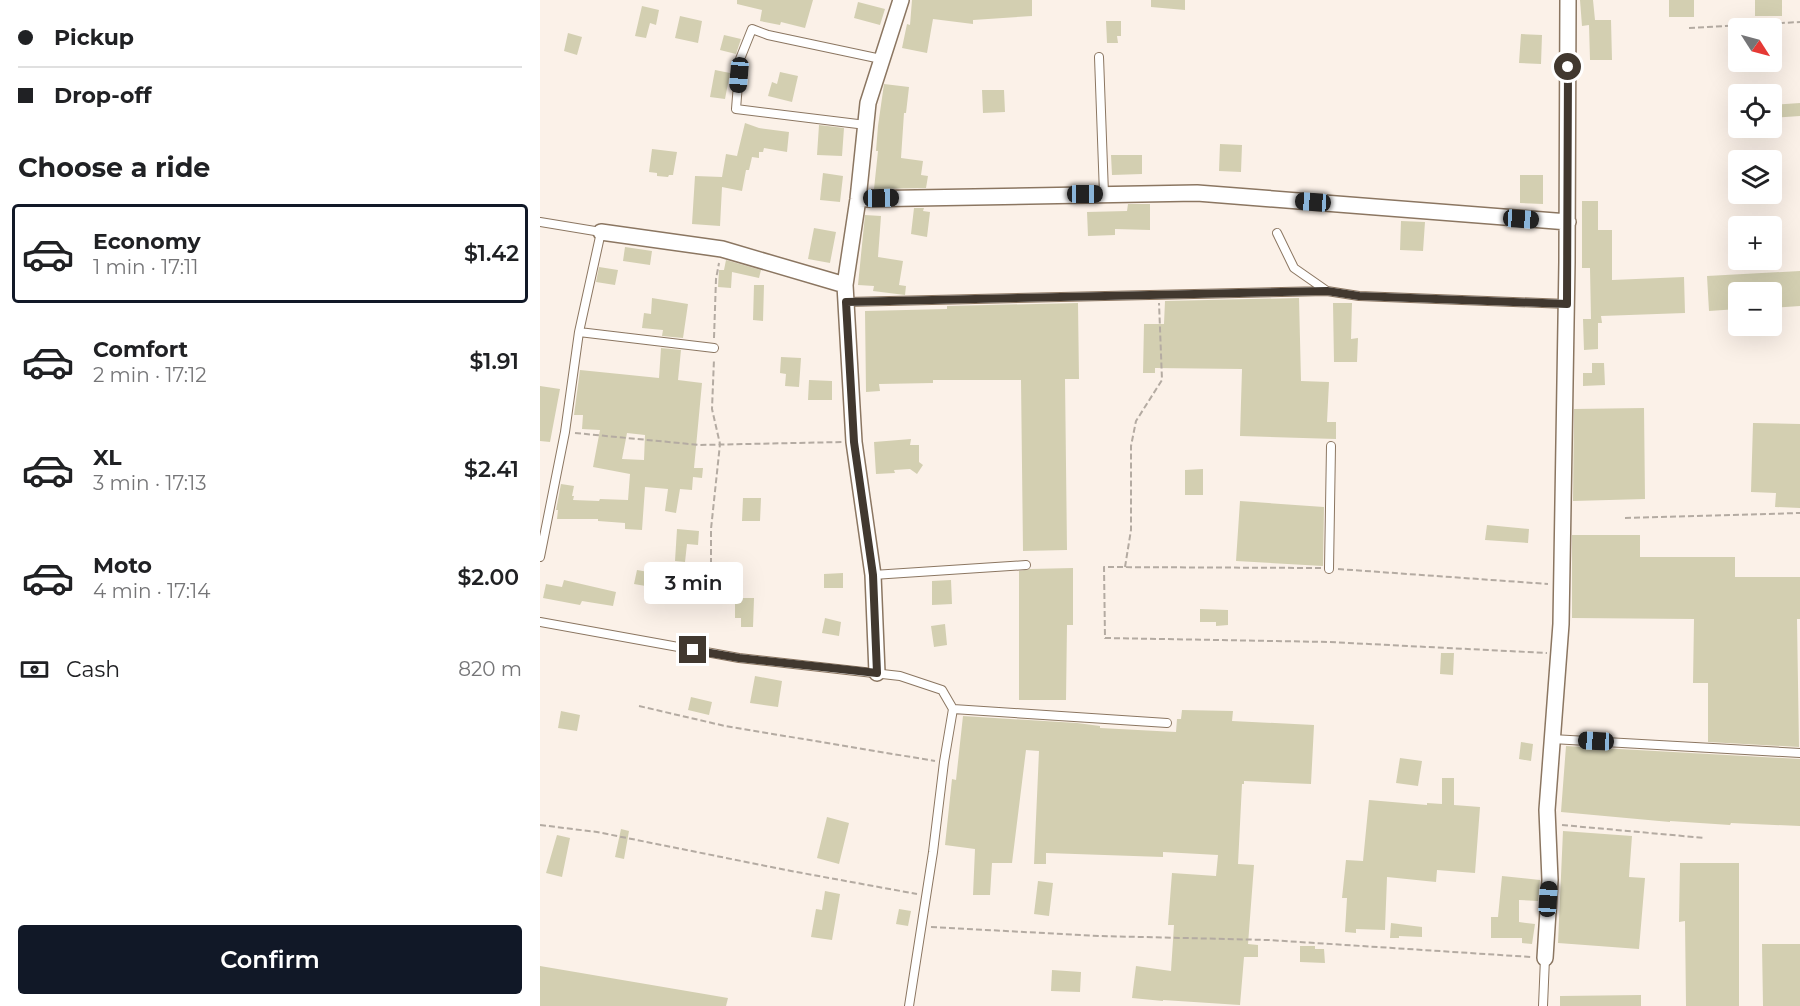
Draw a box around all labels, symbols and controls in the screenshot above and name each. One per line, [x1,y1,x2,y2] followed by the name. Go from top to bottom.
[1728,18,1782,72] north arrow
[1728,18,1782,336] map controls
[54,24,134,51] text: Pickup
[1554,53,1581,80] route start
[728,56,750,94] car
[54,82,152,109] text: Drop-off
[1728,84,1782,138] button: locate
[1728,150,1782,204] button: layers
[18,151,210,184] text: Choose a ride
[1067,185,1103,203] car
[863,189,899,207] car
[1294,192,1332,212] car
[1502,209,1540,229] car
[1728,216,1782,270] button: +
[21,227,75,281] icon: car
[93,228,201,255] text: Economy
[464,240,519,267] text: $1.42
[93,255,198,279] text: 1 min · 17:11
[1728,282,1782,336] button: −
[21,335,75,389] icon: car
[93,336,188,363] text: Comfort
[469,348,519,375] text: $1.91
[93,363,207,387] text: 2 min · 17:12
[21,443,75,497] icon: car
[93,444,122,471] text: XL
[464,456,519,483] text: $2.41
[93,471,207,495] text: 3 min · 17:13
[21,551,75,605] icon: car
[93,552,152,579] text: Moto
[644,563,742,605] callout: 3 min
[457,564,519,591] text: $2.00
[665,571,722,595] text: 3 min
[93,579,210,603] text: 4 min · 17:14
[679,636,706,663] route end
[18,653,51,686] icon: cash
[66,656,120,683] text: Cash
[458,657,522,681] text: 820 m
[1578,731,1614,751] car
[1538,880,1558,918] car
[18,925,522,994] button: Confirm

